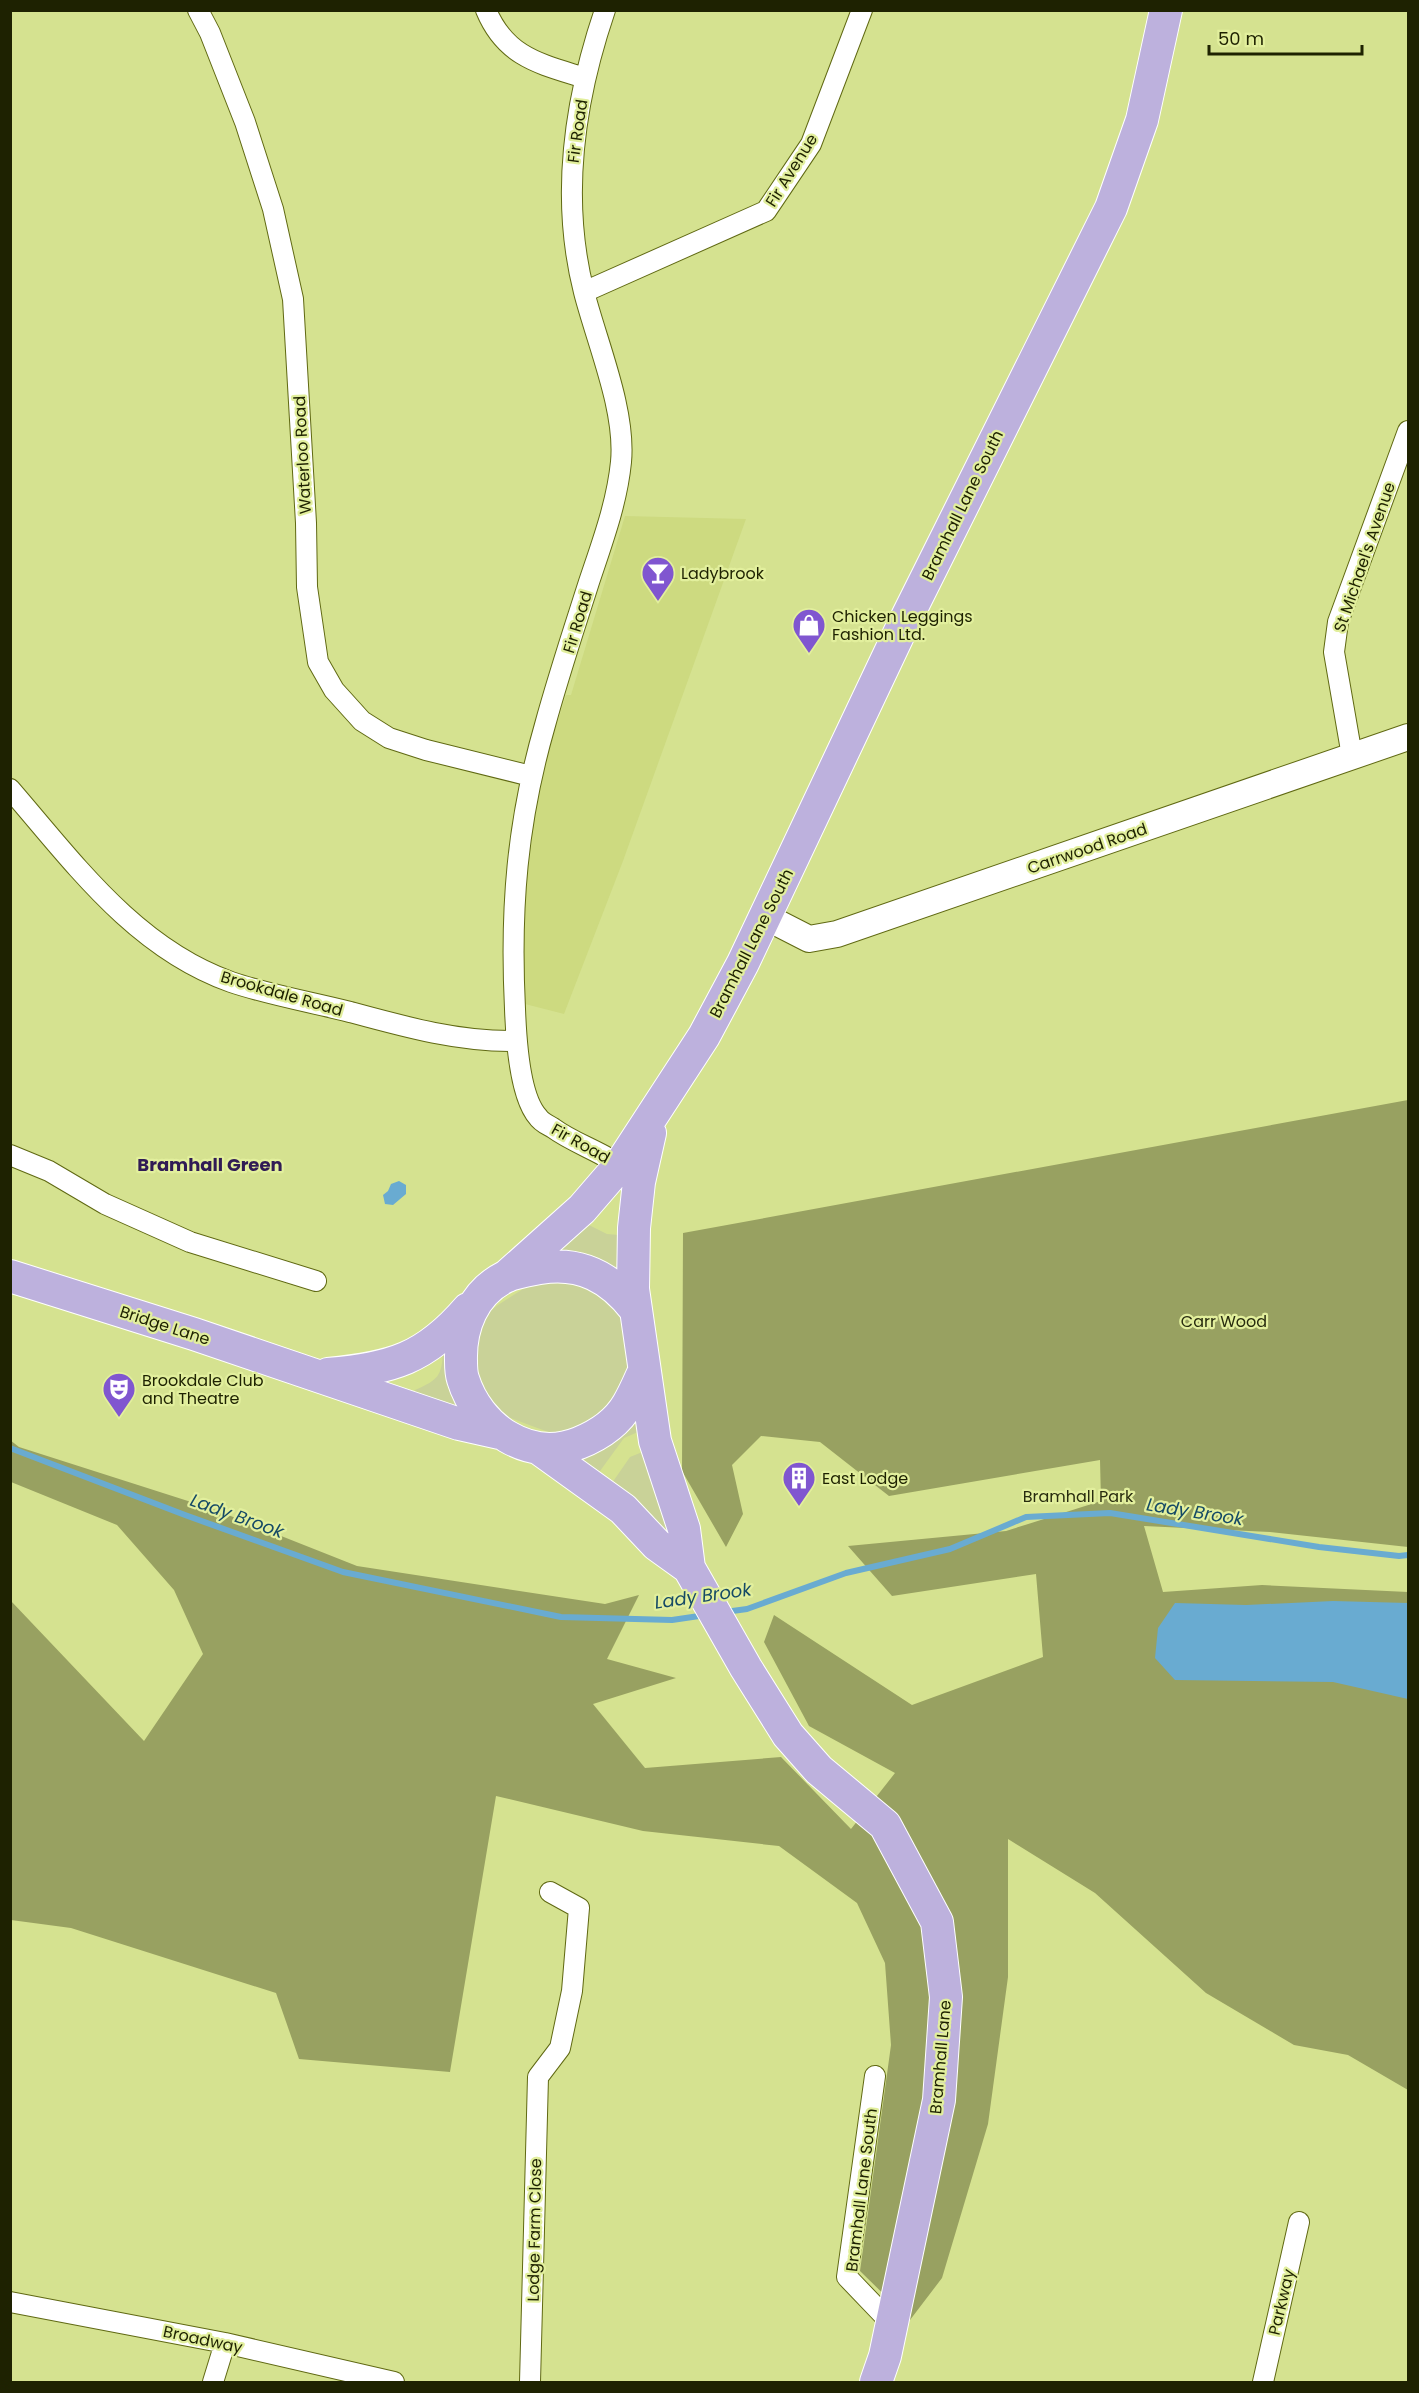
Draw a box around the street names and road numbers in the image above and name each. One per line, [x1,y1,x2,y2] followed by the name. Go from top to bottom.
[562,98,593,164] street label: Fir Road
[760,129,823,211] street label: Fir Avenue
[288,395,317,515] street label: Waterloo Road
[916,426,1009,584] street label: Bramhall Lane South
[1328,479,1401,635] street label: St Michael's Avenue
[557,588,598,656] street label: Fir Road
[1024,817,1150,880] street label: Carrwood Road
[704,865,799,1022] street label: Bramhall Lane South
[218,965,346,1022] street label: Brookdale Road
[547,1118,614,1169] street label: Fir Road
[117,1300,213,1351] street label: Bridge Lane
[924,1999,957,2115] street label: Bramhall Lane
[840,2107,883,2273] street label: Bramhall Lane South
[522,2158,547,2302] street label: Lodge Farm Close
[1263,2267,1300,2337] street label: Parkway
[161,2320,245,2359] street label: Broadway

